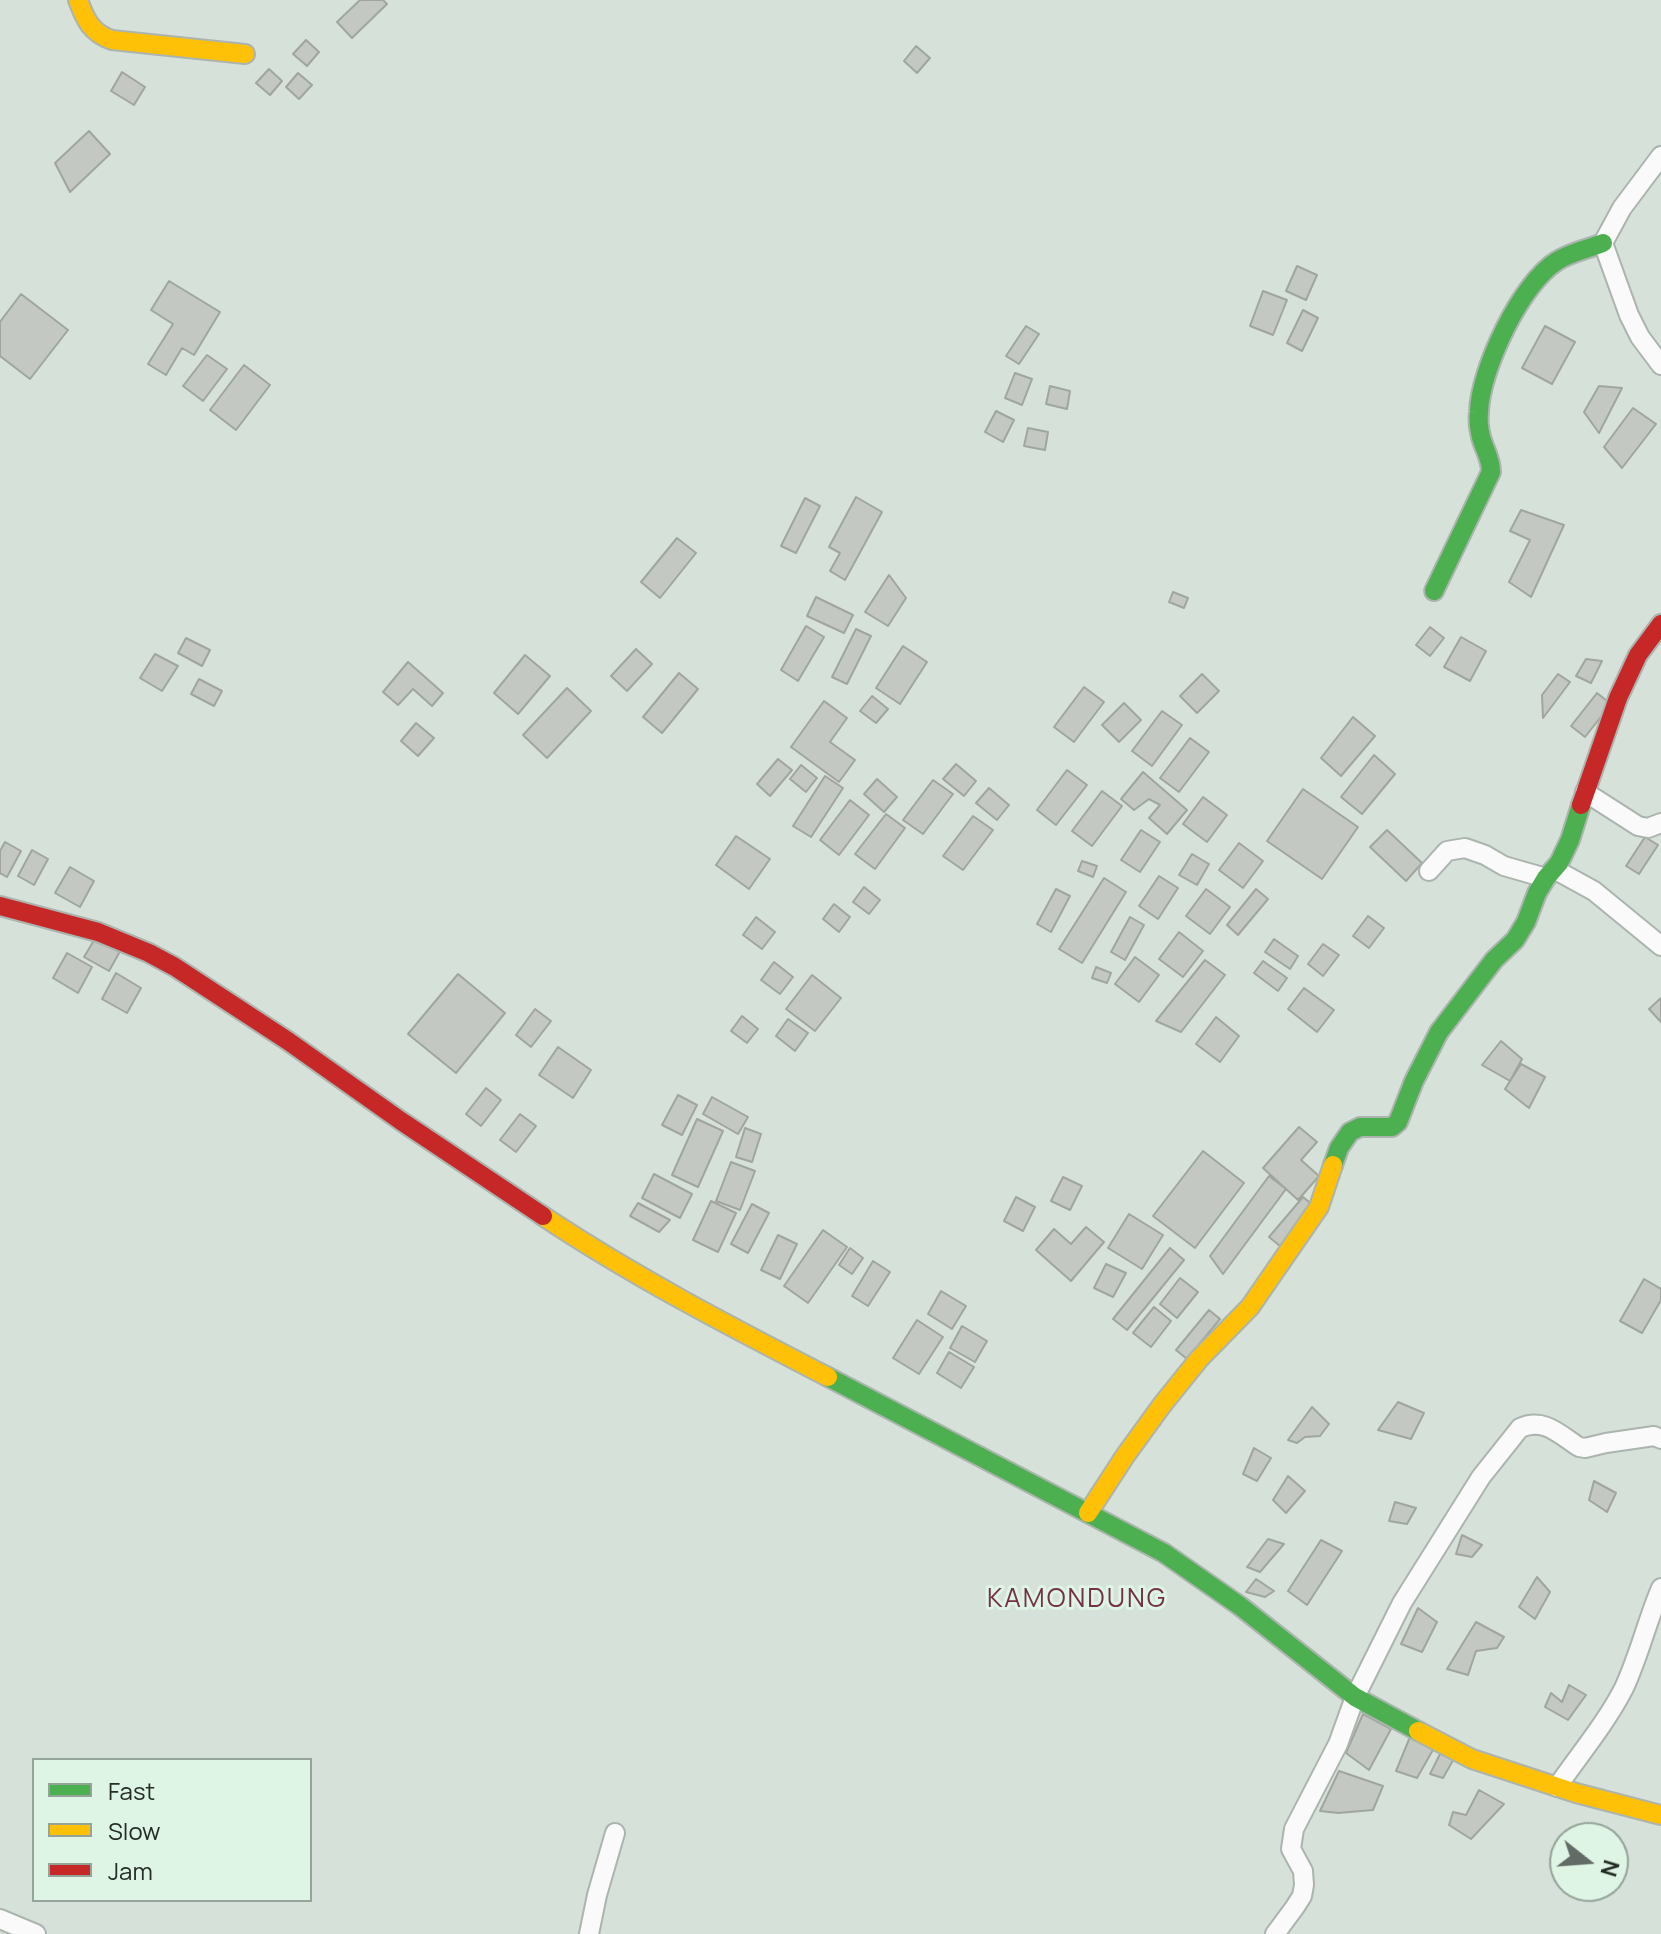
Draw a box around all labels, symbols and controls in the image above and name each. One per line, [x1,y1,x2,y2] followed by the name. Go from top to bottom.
[987,1584,1167,1616] district label: KAMONDUNG
[32,1758,312,1902] legend
[108,1774,155,1807] text: Fast
[108,1814,161,1847] text: Slow
[1549,1822,1629,1902] north arrow
[108,1854,153,1887] text: Jam
[1593,1856,1627,1880] text: N

